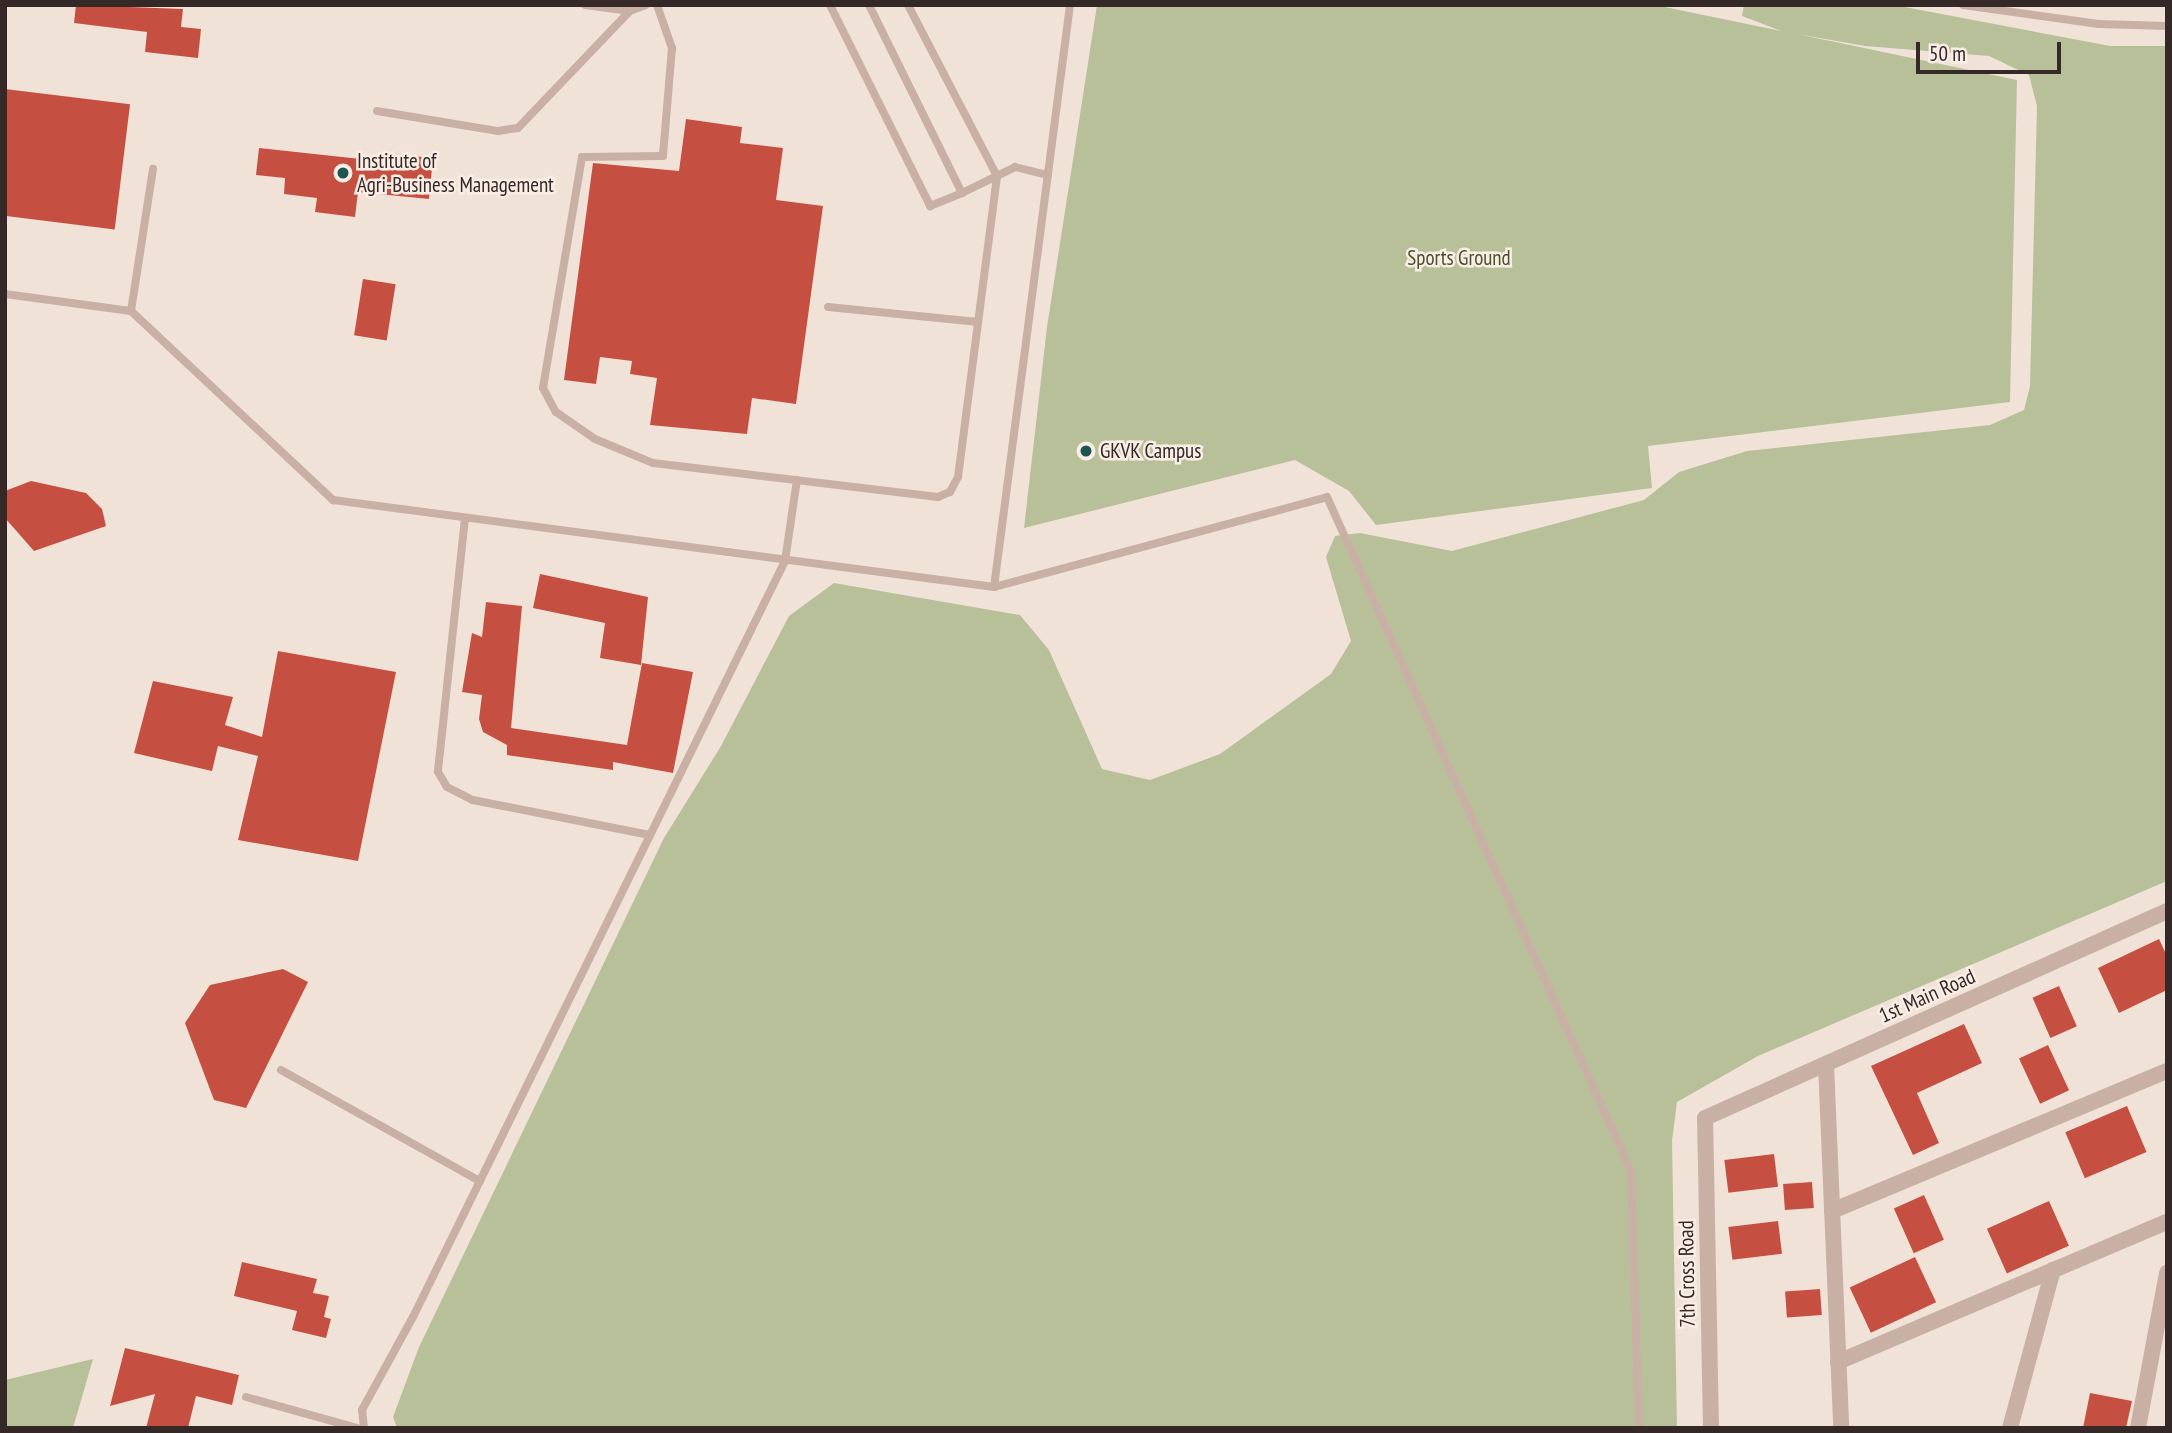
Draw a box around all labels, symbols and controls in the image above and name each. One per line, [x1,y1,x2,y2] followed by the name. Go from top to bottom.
[1920,28,2065,72] scale bar
[1929,40,1966,67] text: 50 m
[357,148,554,198] place label: Institute of Agri-Business Management
[335,165,351,181] marker: Institute of Agri-Business Management
[1407,245,1511,271] park label: Sports Ground
[1100,438,1202,464] place label: GKVK Campus
[1078,443,1094,459] marker: GKVK Campus
[1875,964,1979,1028] street label: 1st Main Road
[1673,1220,1701,1328] street label: 7th Cross Road

